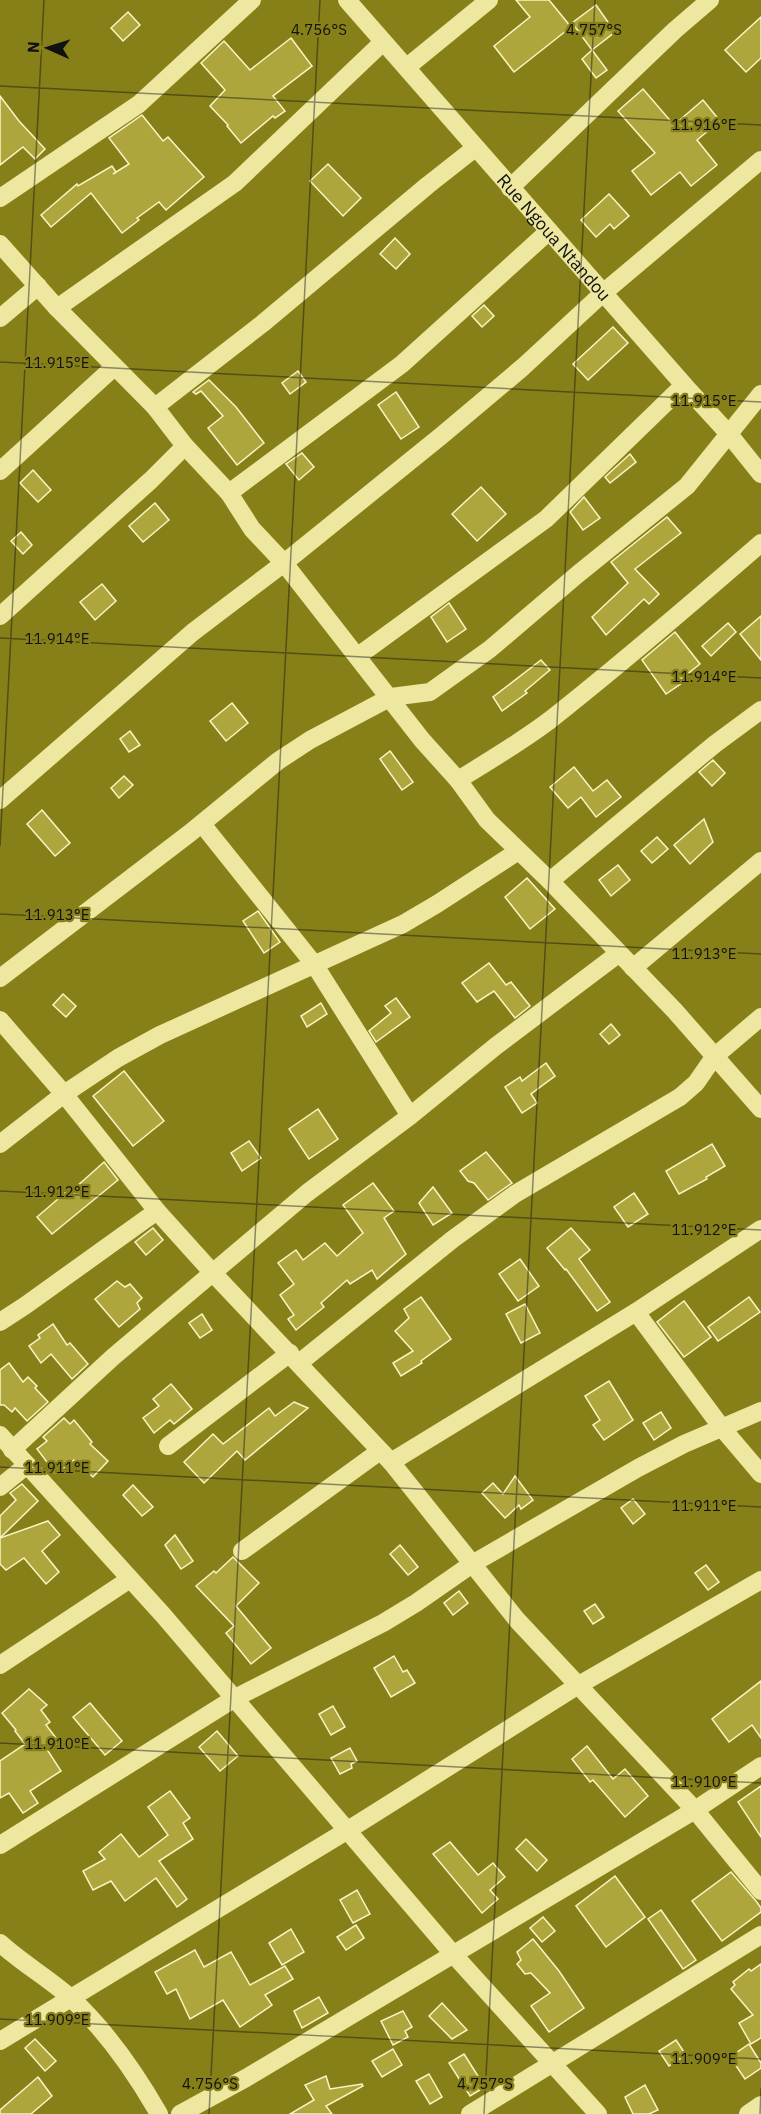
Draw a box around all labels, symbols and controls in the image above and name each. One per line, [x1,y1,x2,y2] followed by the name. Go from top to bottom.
[18,18,78,78] north arrow
[291,20,347,39] text: 4.756°S
[566,20,622,39] text: 4.757°S
[23,41,43,54] text: N
[672,115,736,134] text: 11.916°E
[492,169,616,306] street label: Rue Ngoua Ntandou
[25,353,89,372] text: 11.915°E
[672,391,736,410] text: 11.915°E
[25,629,89,648] text: 11.914°E
[672,667,736,686] text: 11.914°E
[25,905,89,924] text: 11.913°E
[672,944,736,963] text: 11.913°E
[25,1182,89,1201] text: 11.912°E
[672,1220,736,1239] text: 11.912°E
[25,1458,89,1477] text: 11.911°E
[672,1496,736,1515] text: 11.911°E
[25,1734,89,1753] text: 11.910°E
[672,1772,736,1791] text: 11.910°E
[25,2010,89,2029] text: 11.909°E
[672,2049,736,2068] text: 11.909°E
[182,2074,238,2093] text: 4.756°S
[457,2074,513,2093] text: 4.757°S

